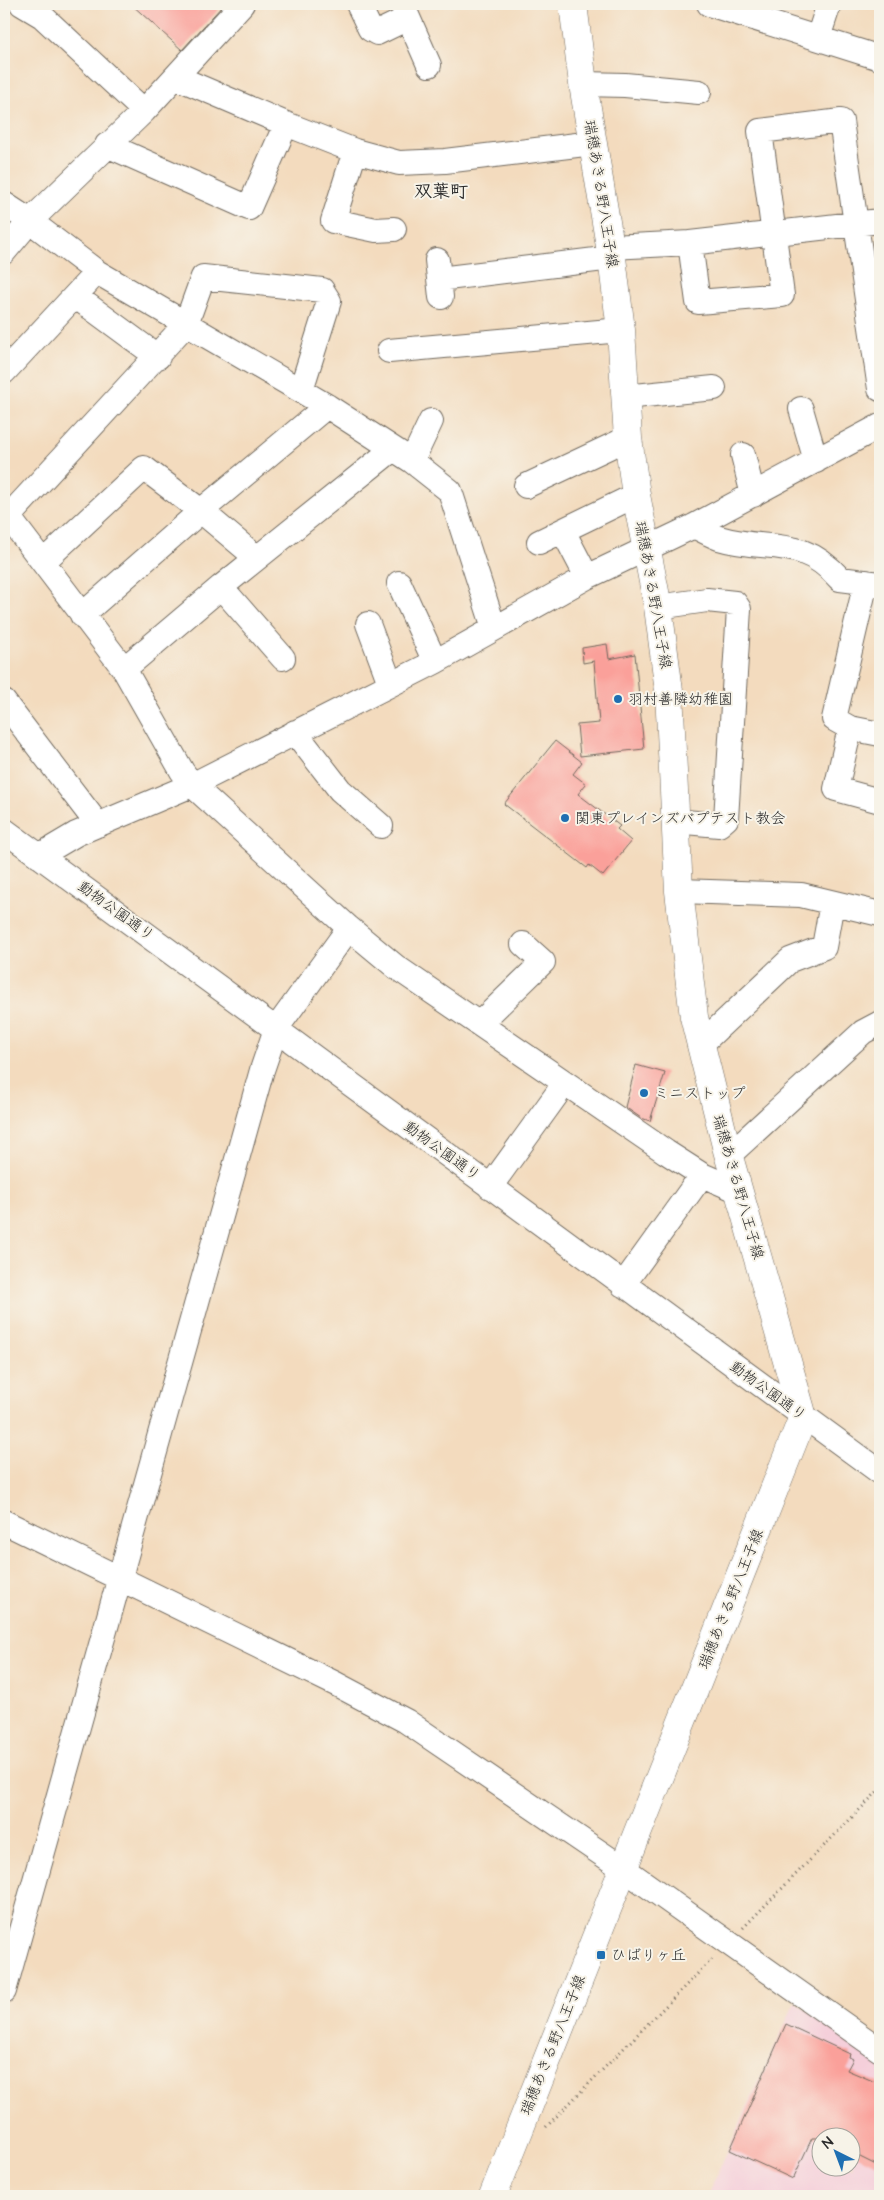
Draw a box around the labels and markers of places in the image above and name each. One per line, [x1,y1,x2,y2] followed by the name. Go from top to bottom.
[628,689,733,710] place label: 羽村善隣幼稚園
[612,693,624,705] marker: 羽村善隣幼稚園
[575,808,786,829] place label: 関東プレインズバプテスト教会
[559,812,571,824] marker: 関東プレインズバプテスト教会
[654,1083,746,1104] place label: ミニストップ
[638,1087,650,1099] marker: ミニストップ
[611,1945,686,1966] place label: ひばりヶ丘
[595,1949,607,1961] marker: ひばりヶ丘

